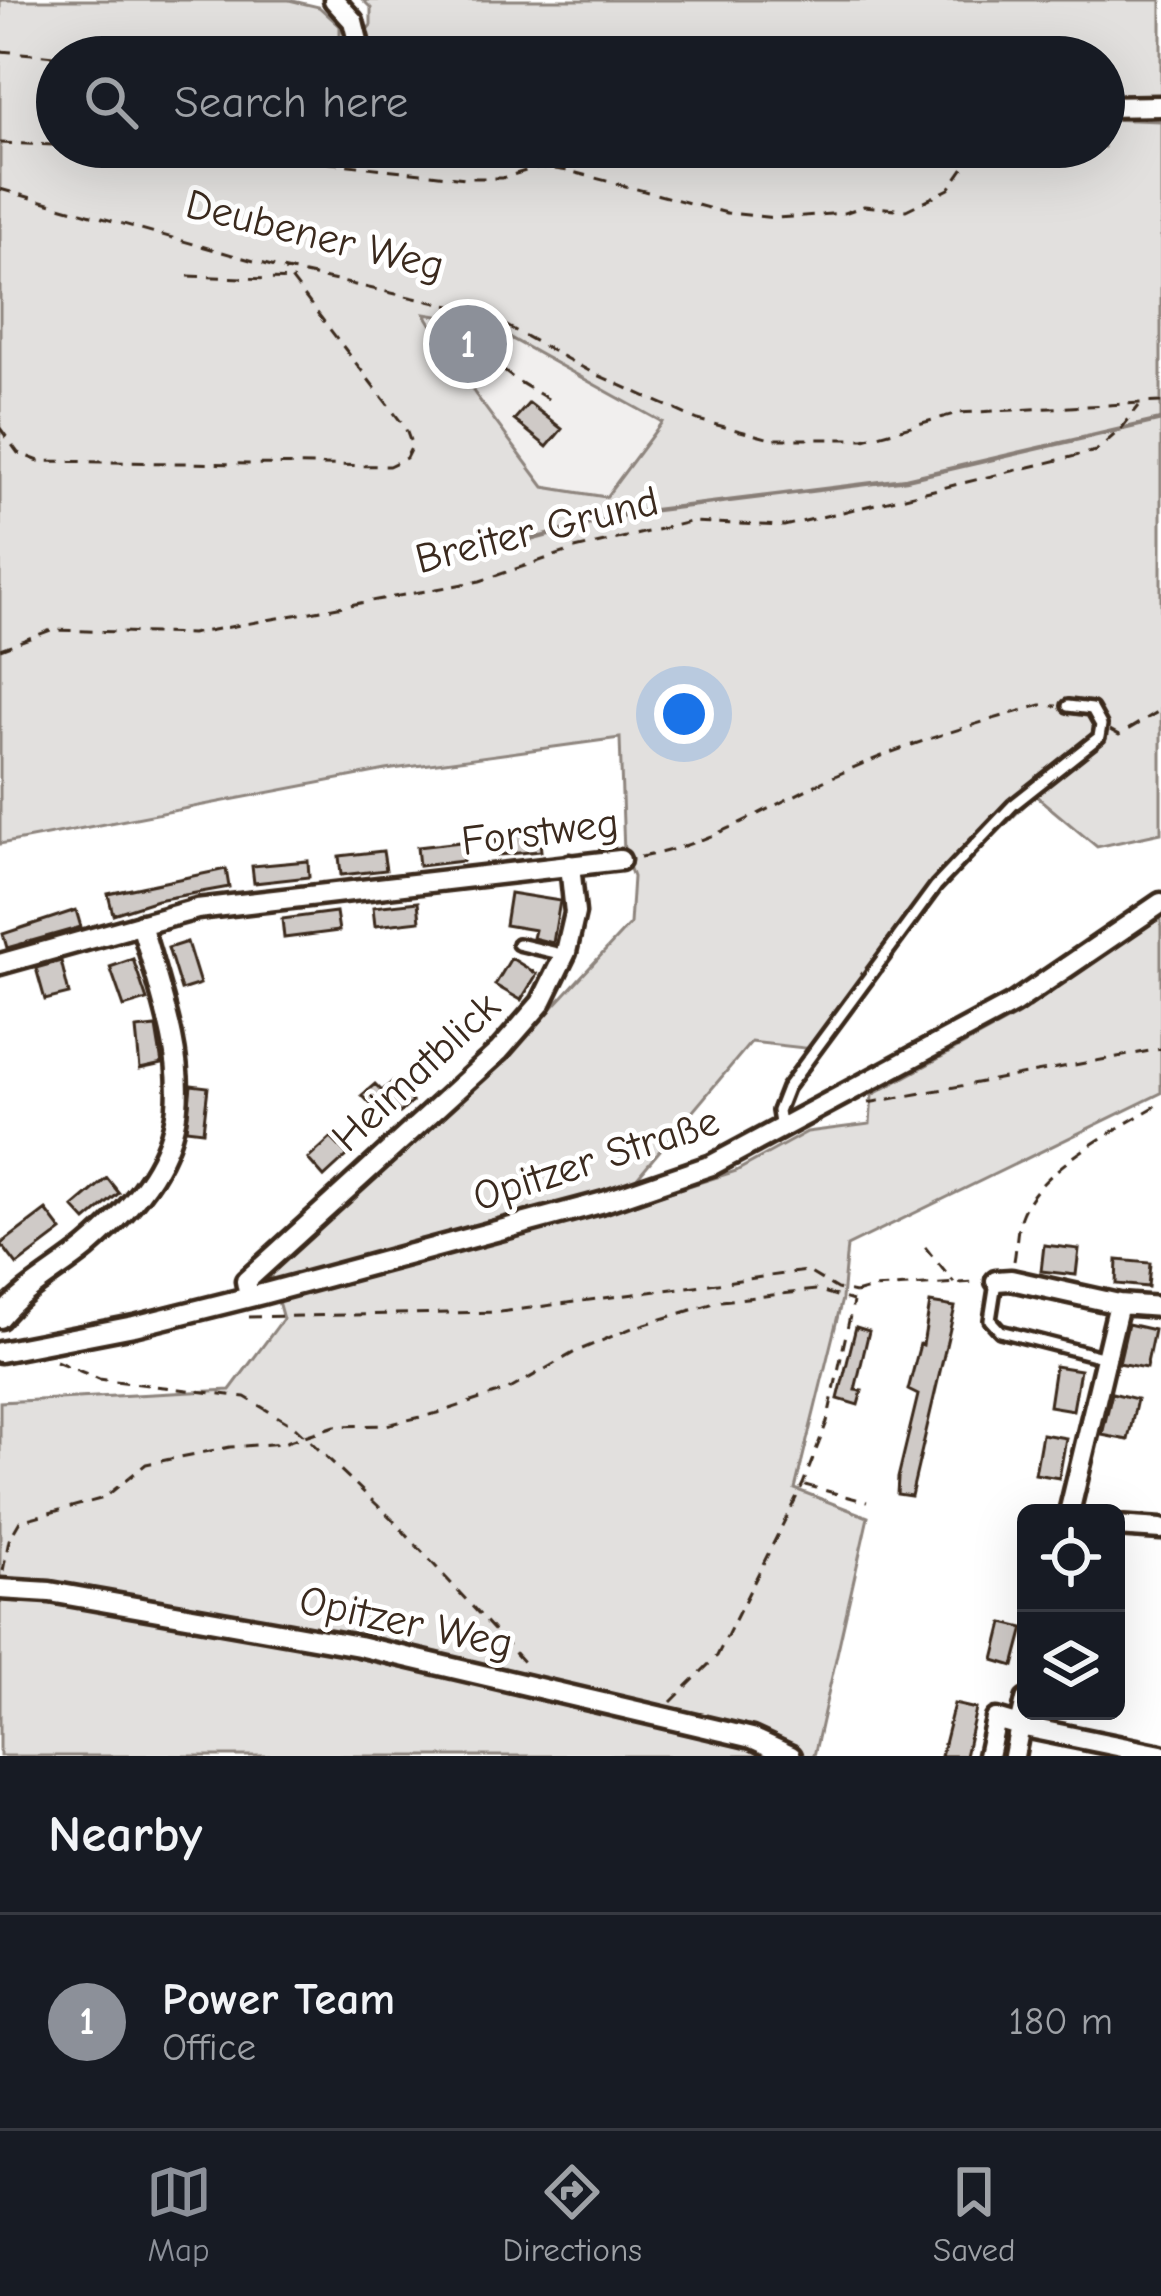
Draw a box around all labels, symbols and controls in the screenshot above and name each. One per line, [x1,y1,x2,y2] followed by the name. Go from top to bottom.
[36,36,1125,168] search box
[78,69,144,135] icon: search
[174,76,408,128] text: Search here
[181,179,449,291] street label: Deubener Weg
[429,299,507,389] pin: 1
[410,476,664,584] street label: Breiter Grund
[654,684,714,744] your location
[459,798,621,866] street label: Forstweg
[322,982,510,1162] street label: Heimatblick
[467,1096,725,1222] street label: Opitzer Straße
[1017,1504,1125,1720] map controls
[1017,1504,1125,1612] button: locate
[295,1576,517,1668] street label: Opitzer Weg
[1017,1612,1125,1720] button: layers
[48,1805,202,1864] text: Nearby
[162,1973,395,2025] text: Power Team
[79,1999,95,2044] text: 1
[1008,1999,1113,2044] text: 180 m
[162,2025,256,2070] text: Office
[146,2159,212,2269] tab: Map
[503,2159,642,2269] tab: Directions
[933,2159,1015,2269] tab: Saved

